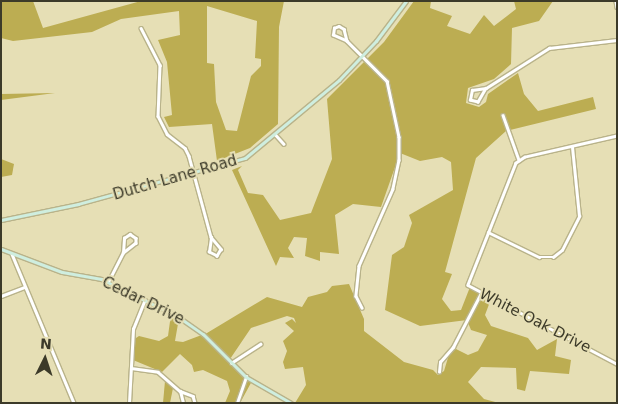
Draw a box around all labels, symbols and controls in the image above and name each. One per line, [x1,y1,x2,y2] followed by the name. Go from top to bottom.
[111,152,239,204] street label: Dutch Lane Road
[99,273,187,329] street label: Cedar Drive
[476,285,594,357] street label: White Oak Drive
[20,334,70,384] north arrow
[40,336,52,352] text: N

